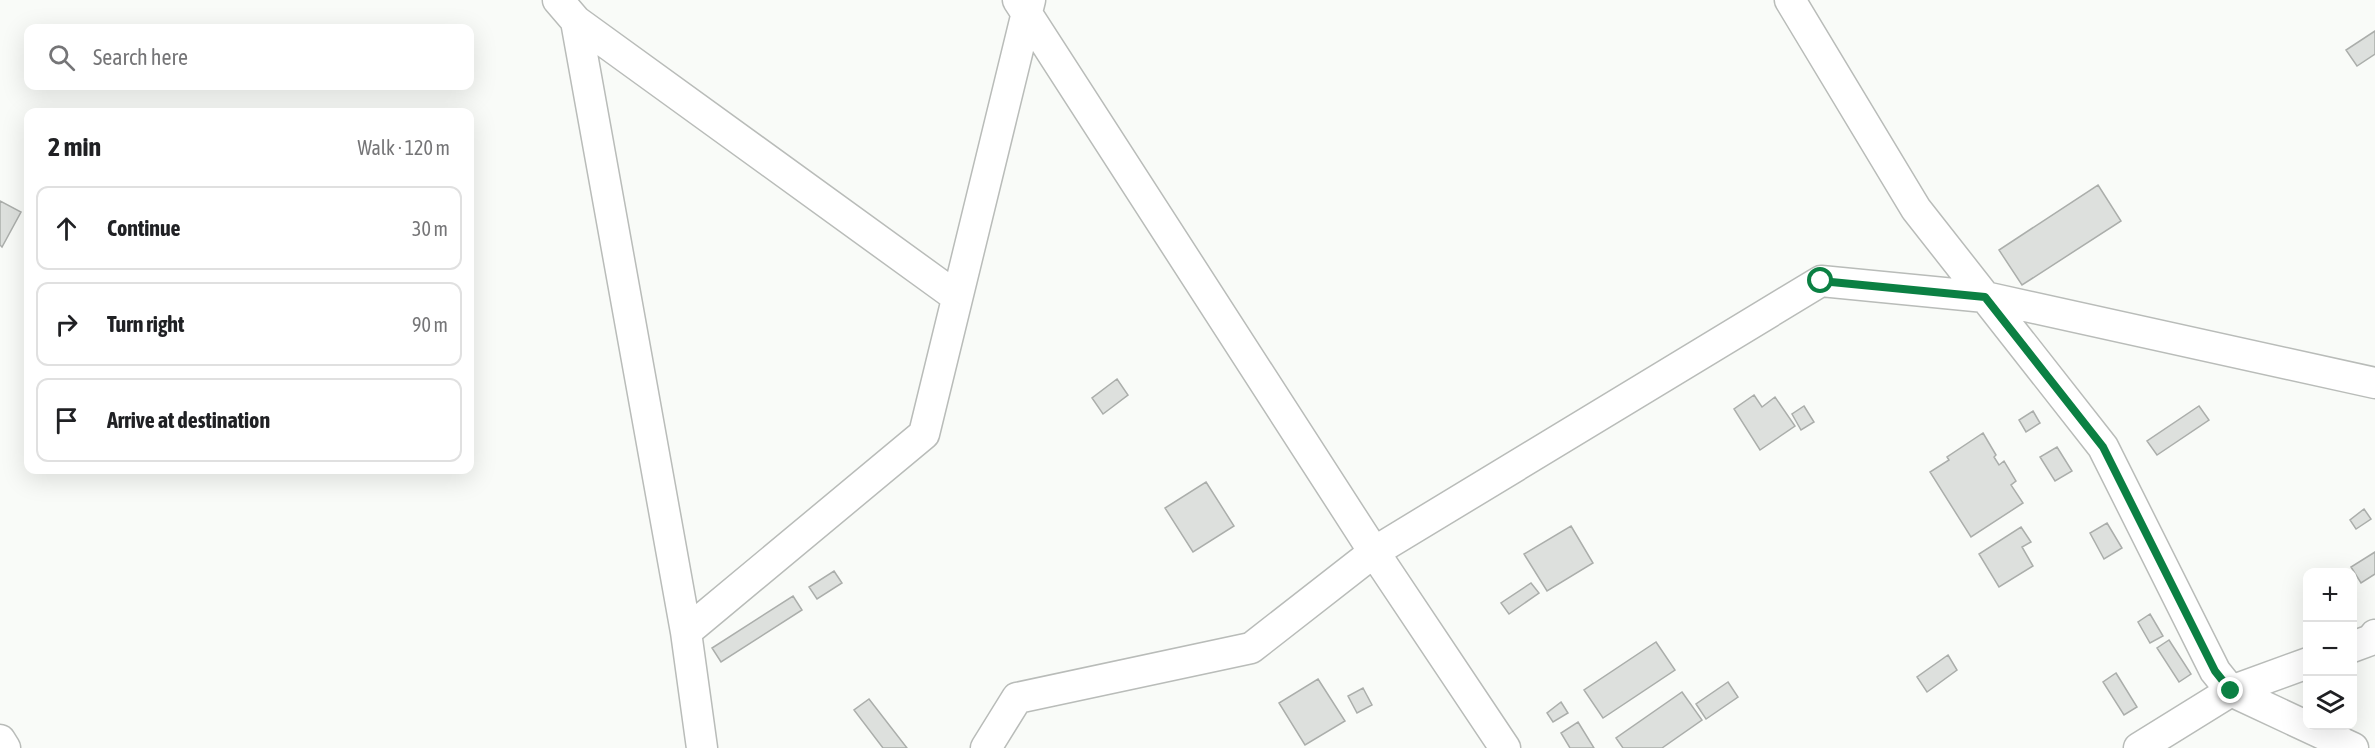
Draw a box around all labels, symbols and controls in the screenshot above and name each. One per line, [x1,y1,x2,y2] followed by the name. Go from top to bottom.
[24,24,474,90] search box
[45,41,78,74] icon: search
[93,44,188,70] text: Search here
[48,132,101,162] text: 2 min
[358,136,450,159] text: Walk · 120 m
[50,212,83,245] icon: ahead
[107,215,181,241] text: Continue
[412,217,448,240] text: 30 m
[1807,267,1833,293] route start
[50,308,83,341] icon: right
[107,311,184,337] text: Turn right
[412,313,448,336] text: 90 m
[50,404,83,437] icon: arrive
[107,407,270,433] text: Arrive at destination
[2303,568,2357,730] map controls
[2303,568,2357,622] button: +
[2303,622,2357,676] button: −
[2303,676,2357,730] button: layers
[2217,677,2243,703] route end

